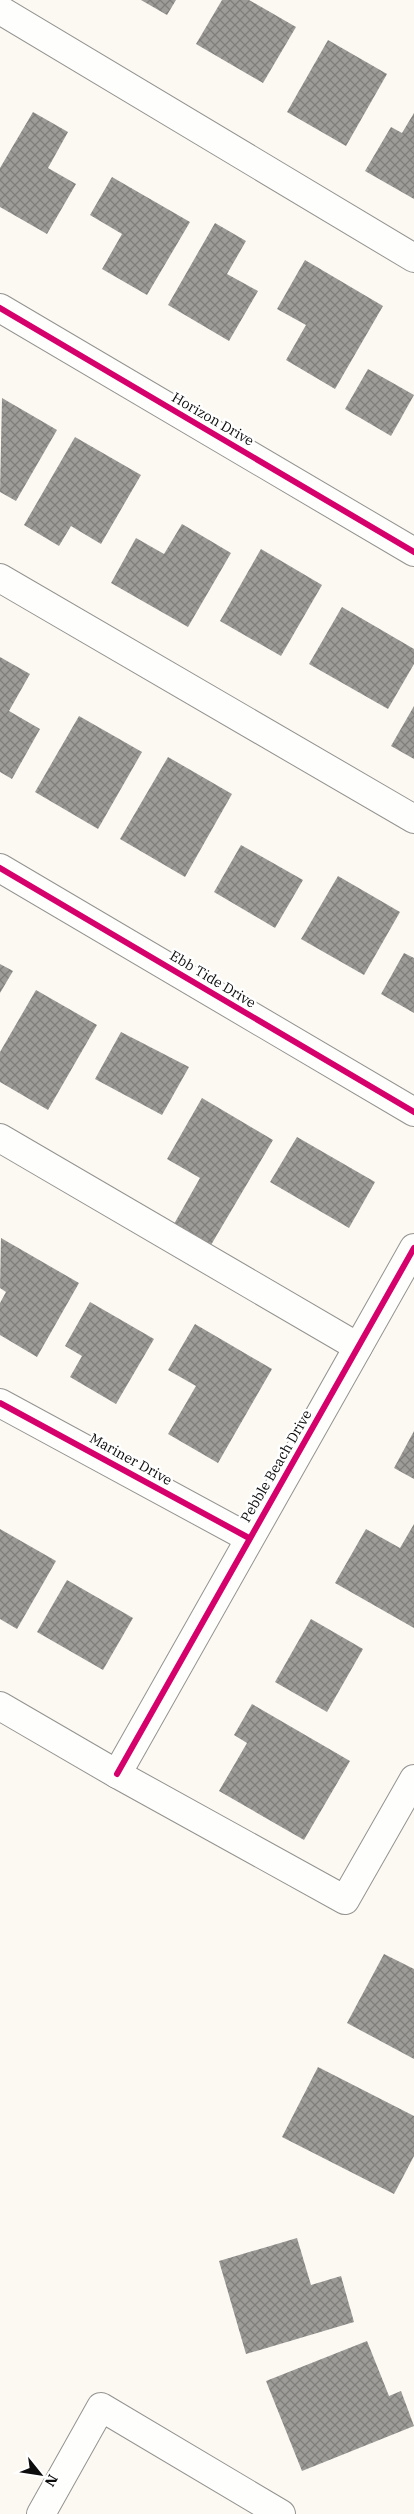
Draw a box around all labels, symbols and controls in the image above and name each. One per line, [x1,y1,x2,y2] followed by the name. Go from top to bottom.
[169,388,257,450] street label: Horizon Drive
[167,946,259,1012] street label: Ebb Tide Drive
[236,1407,316,1525] street label: Pebble Beach Drive
[87,1429,175,1489] street label: Mariner Drive
[15,2449,65,2499] north arrow
[41,2471,62,2490] text: N

